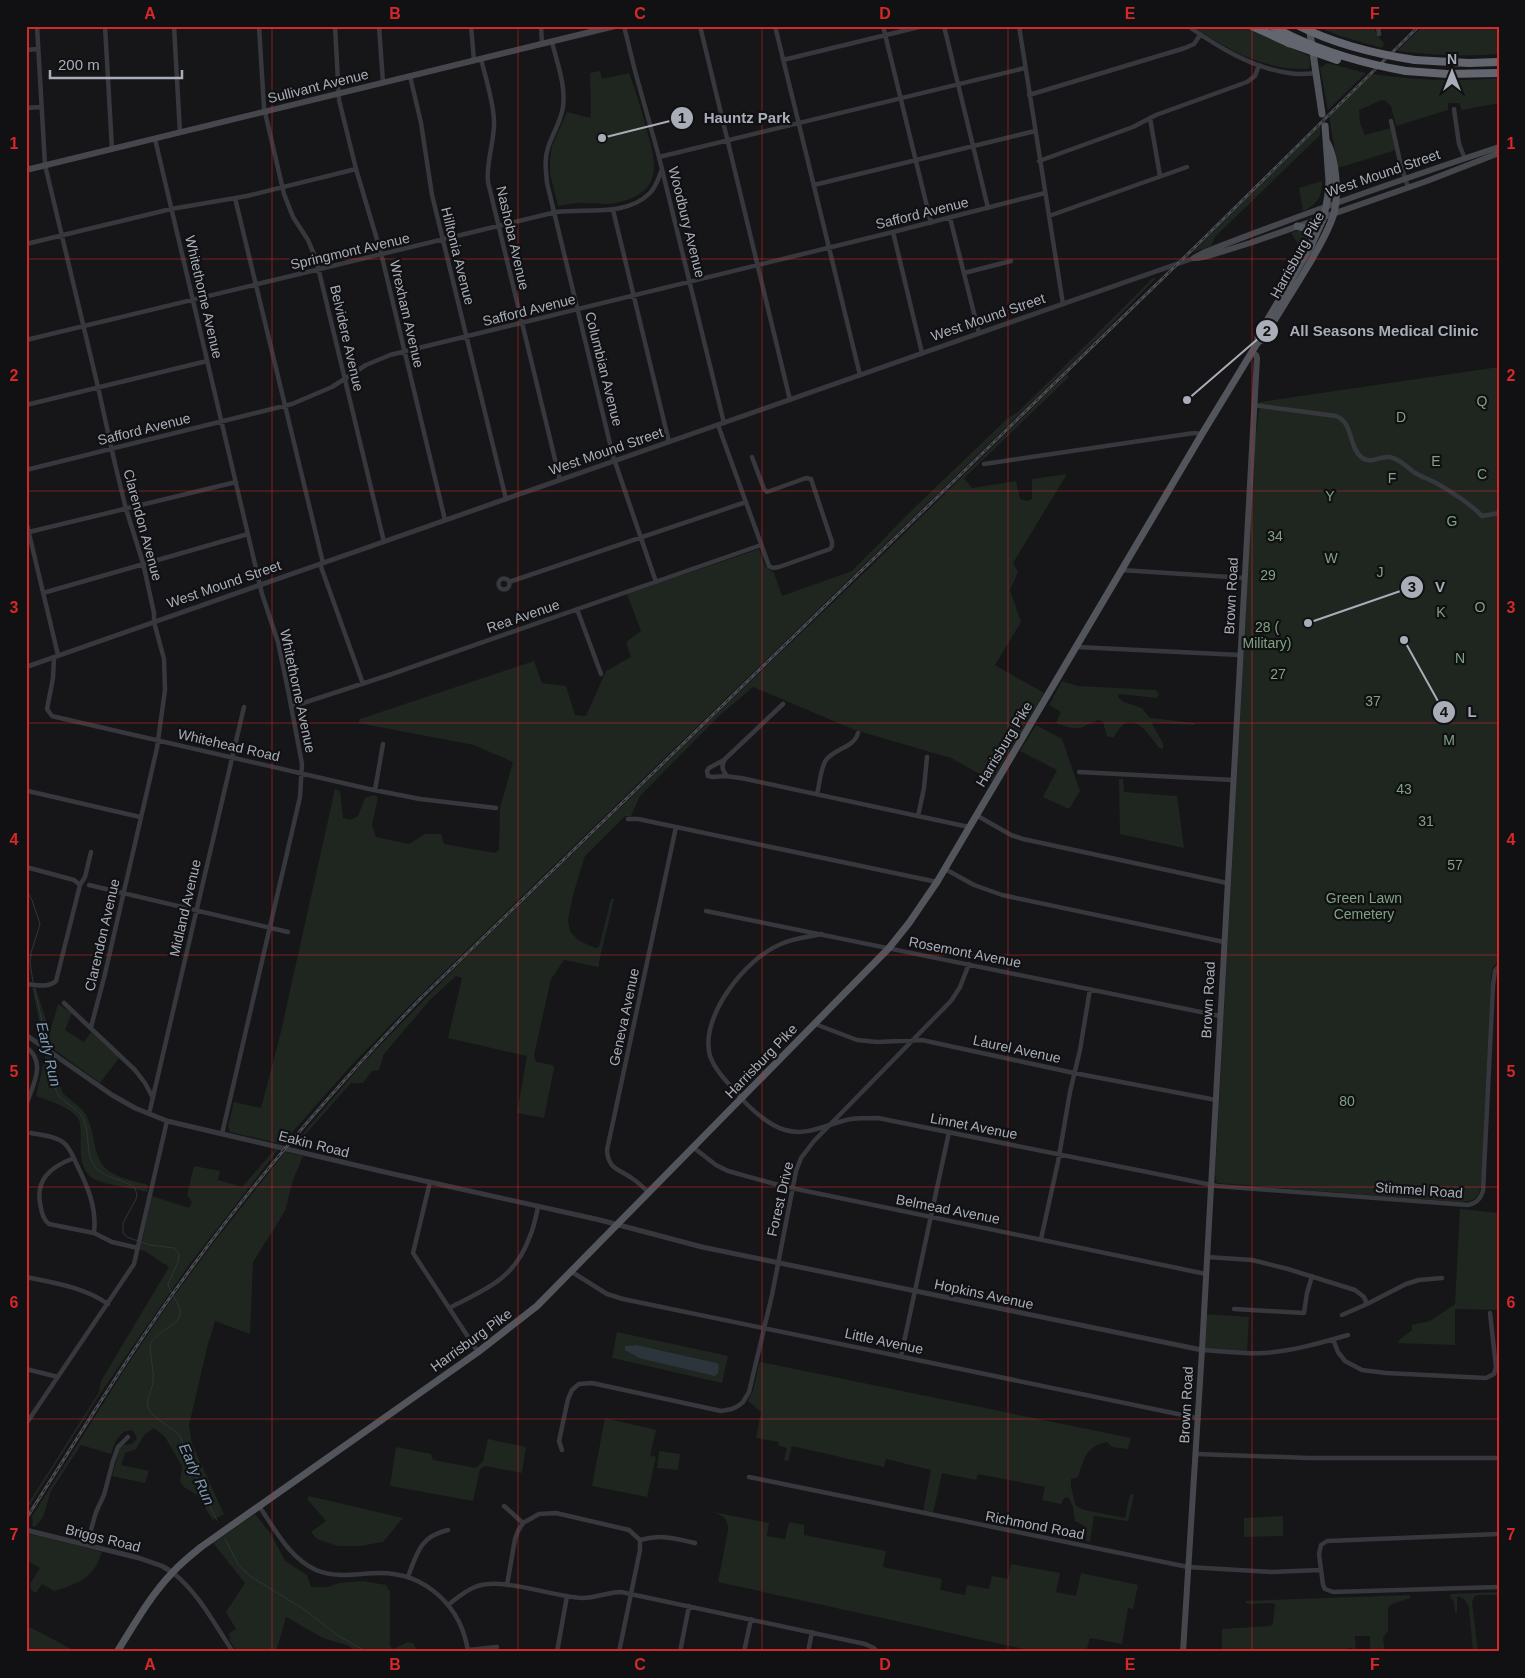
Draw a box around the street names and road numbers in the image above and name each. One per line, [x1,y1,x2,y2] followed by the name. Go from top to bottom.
[266,66,370,106] street label: Sullivant Avenue
[1324,146,1442,200] street label: West Mound Street
[665,165,709,279] street label: Woodbury Avenue
[493,184,533,292] street label: Nashoba Avenue
[874,194,970,232] street label: Safford Avenue
[438,205,478,307] street label: Hilltonia Avenue
[1267,209,1327,301] street label: Harrisburg Pike
[289,229,411,273] street label: Springmont Avenue
[182,234,226,360] street label: Whitethorne Avenue
[387,259,427,370] street label: Wrexham Avenue
[327,283,367,393] street label: Belvidere Avenue
[929,290,1047,344] street label: West Mound Street
[481,291,577,329] street label: Safford Avenue
[582,310,626,428] street label: Columbian Avenue
[96,410,192,448] street label: Safford Avenue
[547,424,665,478] street label: West Mound Street
[120,467,166,583] street label: Clarendon Avenue
[165,557,283,611] street label: West Mound Street
[1221,557,1241,635] street label: Brown Road
[484,596,562,636] street label: Rea Avenue
[277,628,319,754] street label: Whitethorne Avenue
[972,698,1036,789] street label: Harrisburg Pike
[176,725,282,765] street label: Whitehead Road
[166,858,204,958] street label: Midland Avenue
[81,877,123,993] street label: Clarendon Avenue
[907,933,1023,971] street label: Rosemont Avenue
[1198,961,1218,1039] street label: Brown Road
[606,967,642,1067] street label: Geneva Avenue
[722,1021,800,1101] street label: Harrisburg Pike
[972,1032,1063,1066] street label: Laurel Avenue
[929,1110,1019,1142] street label: Linnet Avenue
[277,1127,351,1161] street label: Eakin Road
[764,1160,796,1238] street label: Forest Drive
[1375,1179,1463,1201] street label: Stimmel Road
[895,1191,1002,1227] street label: Belmead Avenue
[933,1276,1035,1312] street label: Hopkins Avenue
[427,1305,515,1375] street label: Harrisburg Pike
[843,1325,925,1357] street label: Little Avenue
[1176,1366,1196,1444] street label: Brown Road
[984,1508,1086,1542] street label: Richmond Road
[64,1521,142,1555] street label: Briggs Road

